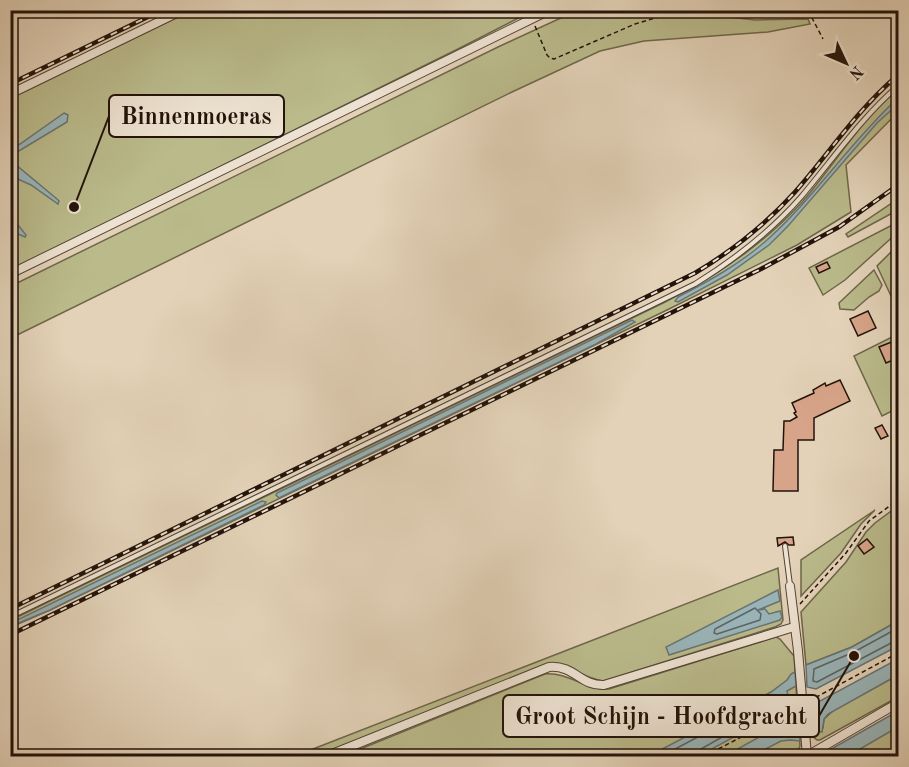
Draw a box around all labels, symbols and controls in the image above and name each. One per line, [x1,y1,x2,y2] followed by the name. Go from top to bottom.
[816,33,876,93] north arrow
[845,62,865,83] text: N
[109,95,284,137] callout: Binnenmoeras
[120,106,272,130] text: Binnenmoeras
[503,695,819,737] callout: Groot Schijn - Hoofdgracht
[515,706,807,730] text: Groot Schijn - Hoofdgracht

